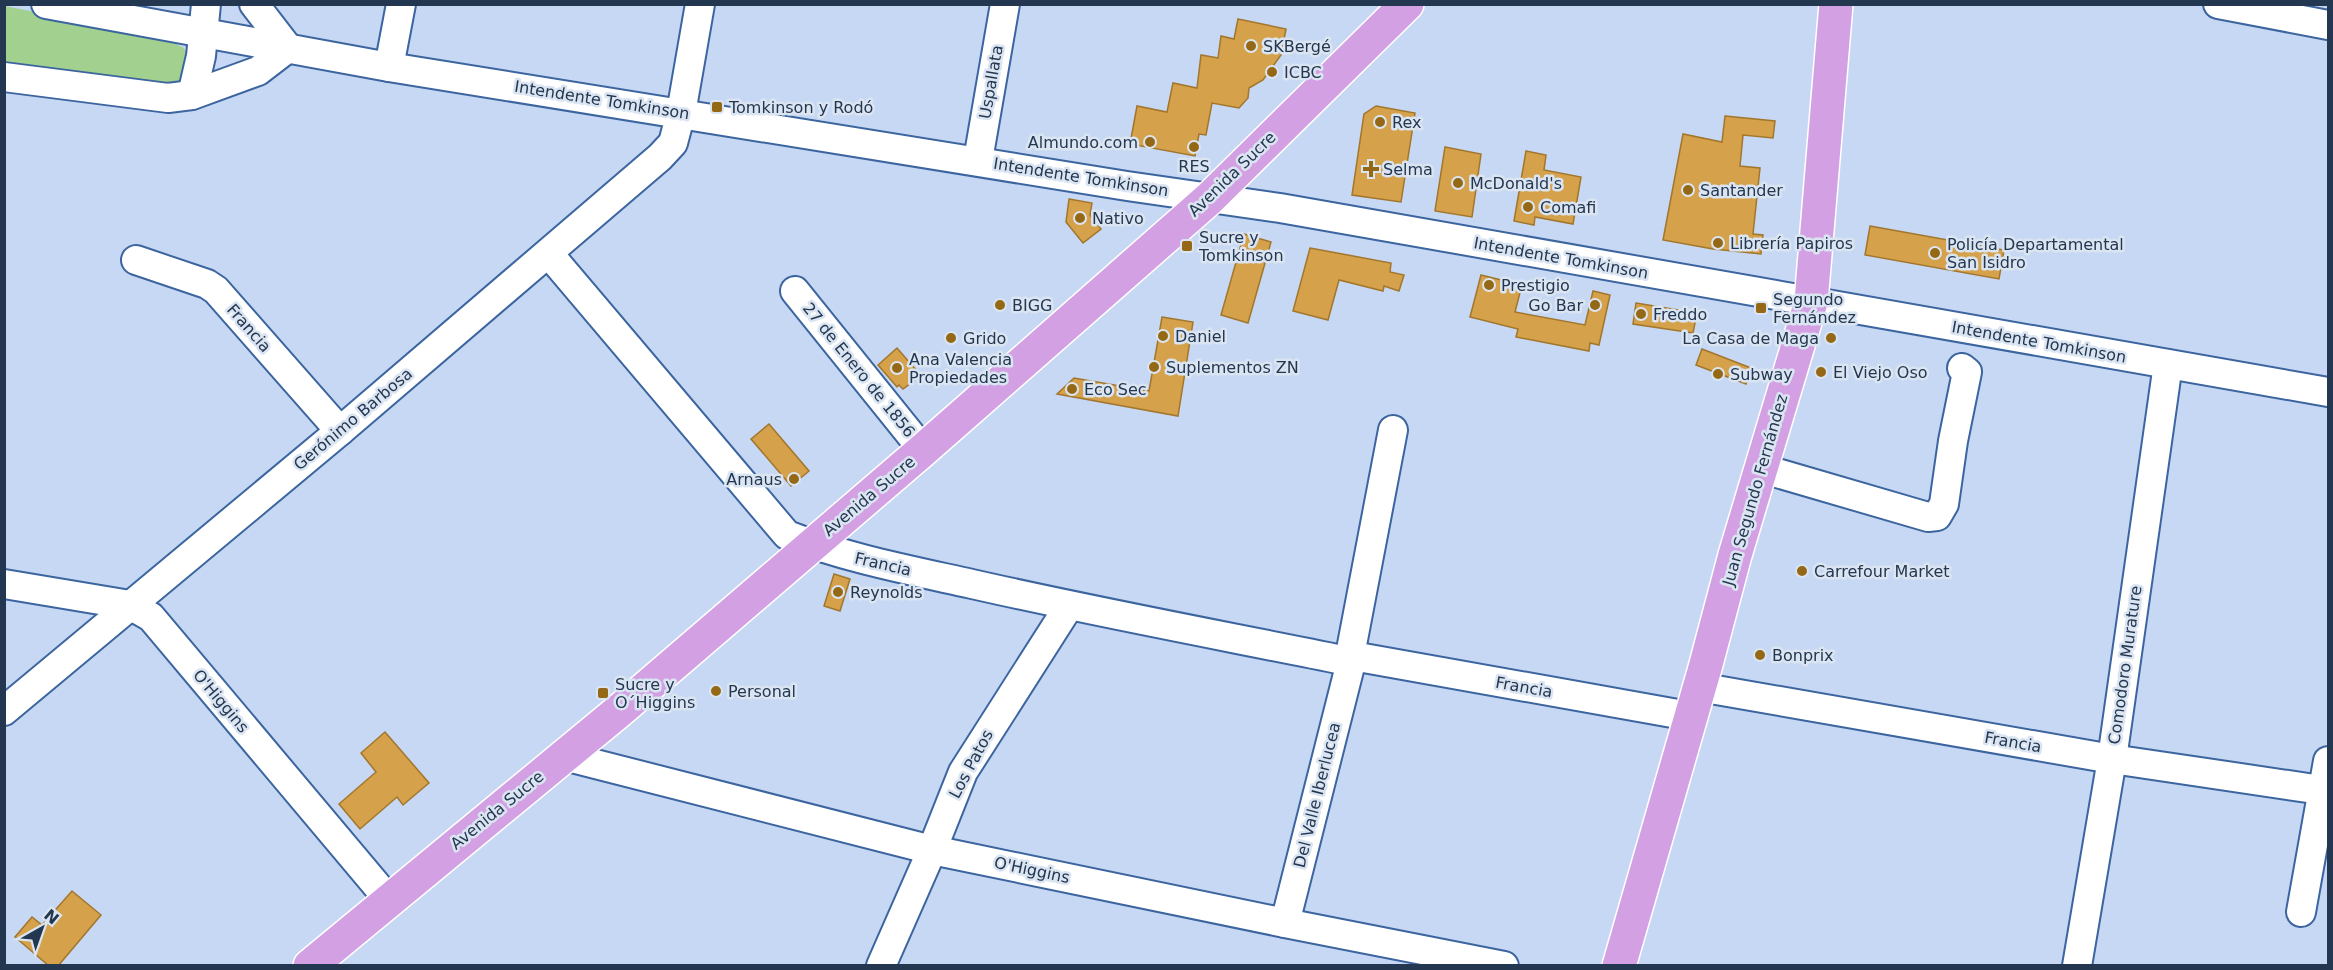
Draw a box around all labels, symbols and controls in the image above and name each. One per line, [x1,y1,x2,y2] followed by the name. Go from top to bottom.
[1263,37,1331,56] place label: SKBergé
[1244,39,1258,53] marker: SKBergé
[975,44,1007,120] street label: Uspallata
[1284,63,1322,82] place label: ICBC
[1265,65,1279,79] marker: ICBC
[513,77,691,123] street label: Intendente Tomkinson
[728,98,873,117] place label: Tomkinson y Rodó
[710,100,724,114] marker: Tomkinson y Rodó
[1392,113,1421,132] place label: Rex
[1373,115,1387,129] marker: Rex
[1184,128,1280,220] street label: Avenida Sucre
[1028,133,1138,152] place label: Almundo.com
[1143,135,1157,149] marker: Almundo.com
[1187,140,1201,154] marker: RES
[992,154,1170,200] street label: Intendente Tomkinson
[1178,157,1210,176] place label: RES
[1383,160,1433,179] place label: Selma
[1364,162,1378,176] marker: Selma
[1470,174,1562,193] place label: McDonald's
[1451,176,1465,190] marker: McDonald's
[1700,181,1783,200] place label: Santander
[1681,183,1695,197] marker: Santander
[1540,198,1596,217] place label: Comafi
[1521,200,1535,214] marker: Comafi
[1092,209,1144,228] place label: Nativo
[1073,211,1087,225] marker: Nativo
[1198,228,1284,265] place label: Sucre y Tomkinson
[1472,233,1650,283] street label: Intendente Tomkinson
[1730,234,1853,253] place label: Librería Papiros
[1947,235,2124,272] place label: Policía Departamental San Isidro
[1711,236,1725,250] marker: Librería Papiros
[1180,239,1194,253] marker: Sucre y Tomkinson
[1928,246,1942,260] marker: Policía Departamental San Isidro
[1501,276,1570,295] place label: Prestigio
[1482,278,1496,292] marker: Prestigio
[1773,290,1856,327] place label: Segundo Fernández
[1012,296,1053,315] place label: BIGG
[1528,296,1583,315] place label: Go Bar
[993,298,1007,312] marker: BIGG
[1588,298,1602,312] marker: Go Bar
[799,299,919,441] street label: 27 de Enero de 1856
[223,300,275,356] street label: Francia
[1754,301,1768,315] marker: Segundo Fernández
[1653,305,1707,324] place label: Freddo
[1634,307,1648,321] marker: Freddo
[1950,317,2128,367] street label: Intendente Tomkinson
[1175,327,1226,346] place label: Daniel
[963,329,1006,348] place label: Grido
[1156,329,1170,343] marker: Daniel
[1682,329,1819,348] place label: La Casa de Maga
[944,331,958,345] marker: Grido
[1824,331,1838,345] marker: La Casa de Maga
[909,350,1012,387] place label: Ana Valencia Propiedades
[1166,358,1299,377] place label: Suplementos ZN
[1147,360,1161,374] marker: Suplementos ZN
[890,361,904,375] marker: Ana Valencia Propiedades
[1833,363,1928,382] place label: El Viejo Oso
[290,364,416,474] street label: Gerónimo Barbosa
[1730,365,1793,384] place label: Subway
[1814,365,1828,379] marker: El Viejo Oso
[1711,367,1725,381] marker: Subway
[1084,380,1147,399] place label: Eco Sec
[1065,382,1079,396] marker: Eco Sec
[1718,392,1791,589] street label: Juan Segundo Fernández
[819,452,919,540] street label: Avenida Sucre
[726,470,782,489] place label: Arnaus
[787,472,801,486] marker: Arnaus
[853,548,913,580] street label: Francia
[1814,562,1950,581] place label: Carrefour Market
[1795,564,1809,578] marker: Carrefour Market
[850,583,923,602] place label: Reynolds
[2104,584,2146,746] street label: Comodoro Murature
[831,585,845,599] marker: Reynolds
[1772,646,1834,665] place label: Bonprix
[1753,648,1767,662] marker: Bonprix
[189,666,253,736] street label: O'Higgins
[1494,673,1554,701] street label: Francia
[615,675,695,712] place label: Sucre y O´Higgins
[728,682,796,701] place label: Personal
[709,684,723,698] marker: Personal
[596,686,610,700] marker: Sucre y O´Higgins
[1290,720,1344,870] street label: Del Valle Iberlucea
[945,726,997,802] street label: Los Patos
[1983,728,2043,756] street label: Francia
[447,767,547,853] street label: Avenida Sucre
[993,853,1071,887] street label: O'Higgins
[12,898,72,958] north arrow
[40,905,63,928] text: N

